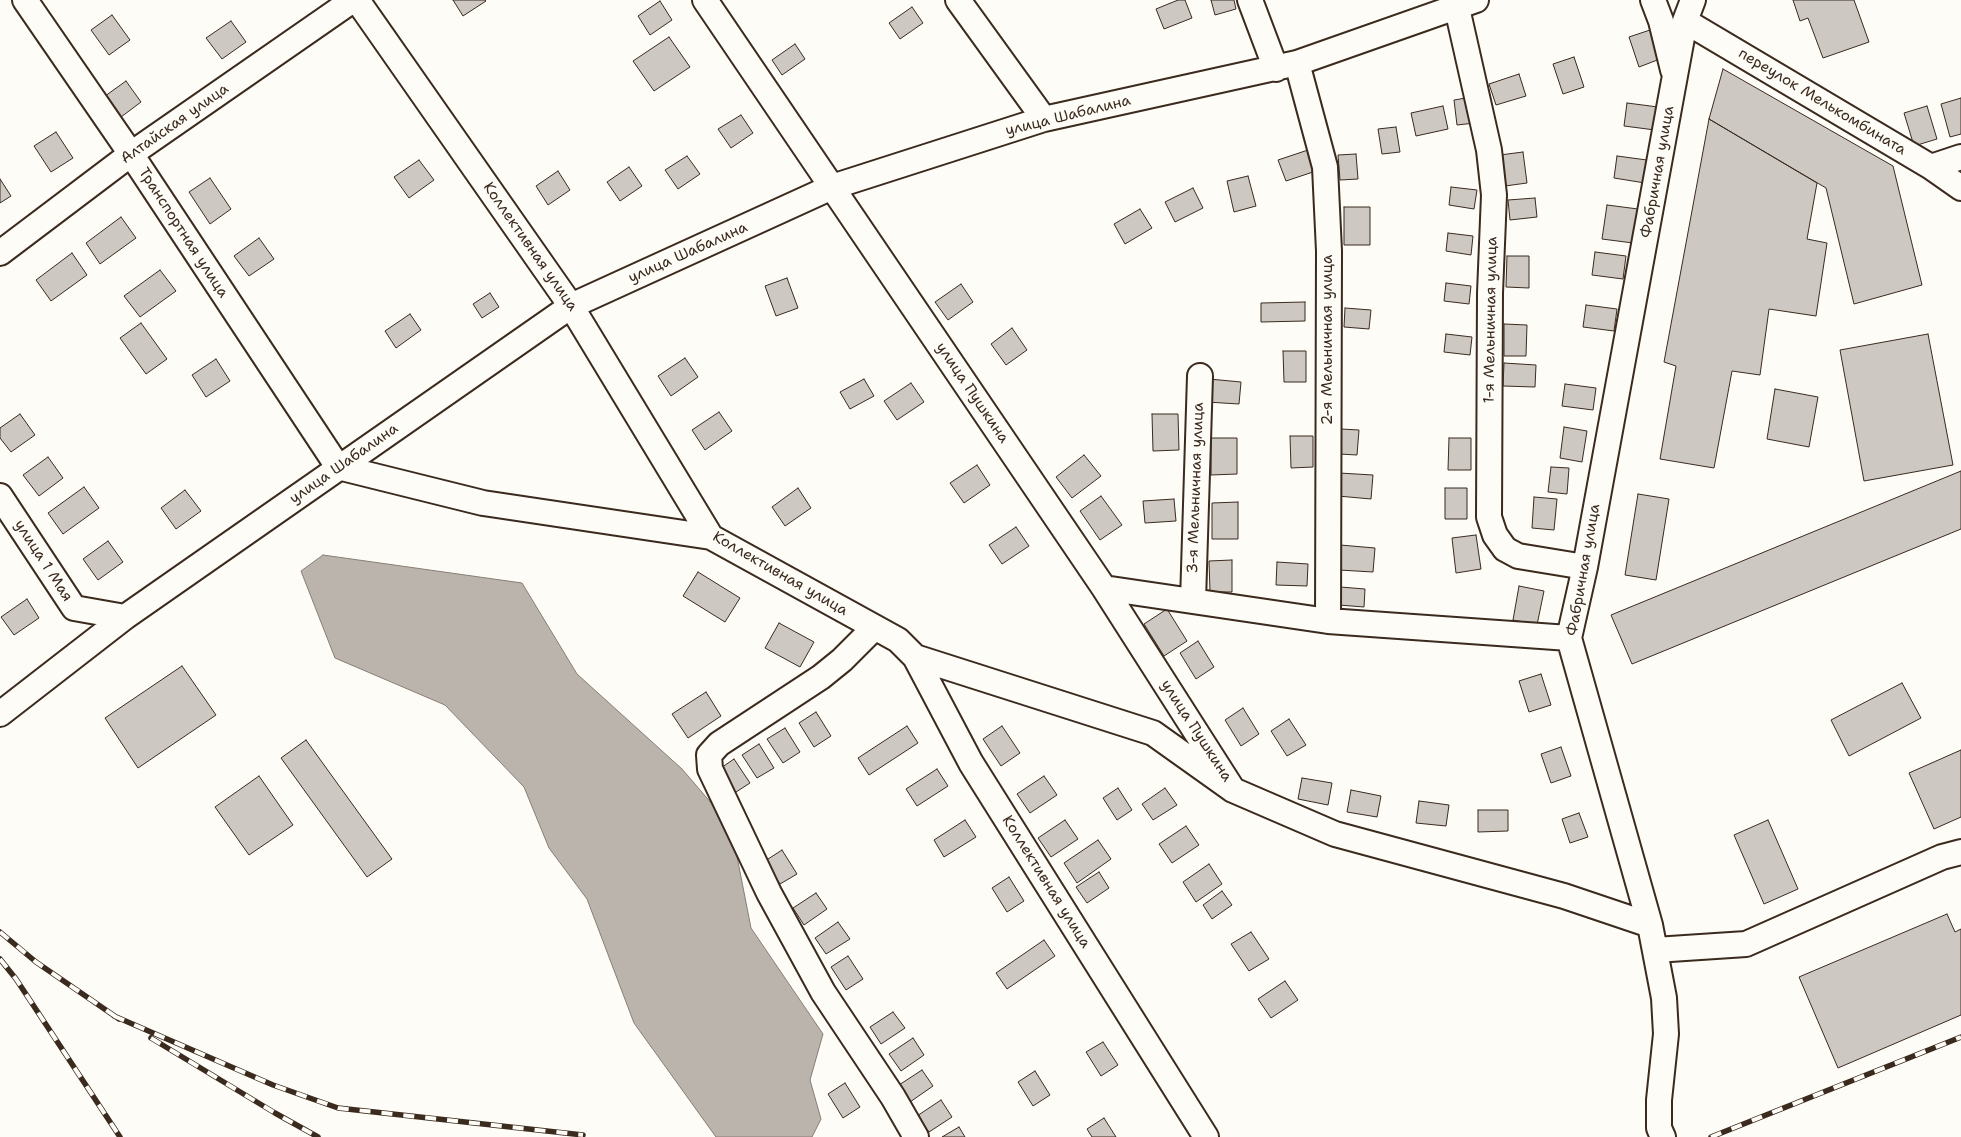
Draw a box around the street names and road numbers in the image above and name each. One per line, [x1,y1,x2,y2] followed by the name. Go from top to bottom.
[1735,45,1909,159] street label: переулок Мелькомбината
[118,80,232,168] street label: Алтайская улица
[1004,92,1132,140] street label: улица Шабалина
[1638,105,1678,239] street label: Фабричная улица
[134,165,232,301] street label: Транспортная улица
[479,179,581,315] street label: Коллективная улица
[626,219,750,287] street label: улица Шабалина
[1481,236,1501,404] street label: 1-я Мельничная улица
[1319,255,1337,425] street label: 2-я Мельничная улица
[932,339,1012,447] street label: улица Пушкина
[1184,402,1208,574] street label: 3-я Мельничная улица
[286,420,402,508] street label: улица Шабалина
[1564,503,1604,637] street label: Фабричная улица
[10,517,76,605] street label: улица 1 Мая
[709,528,851,620] street label: Коллективная улица
[1156,677,1236,785] street label: улица Пушкина
[998,812,1094,952] street label: Коллективная улица

